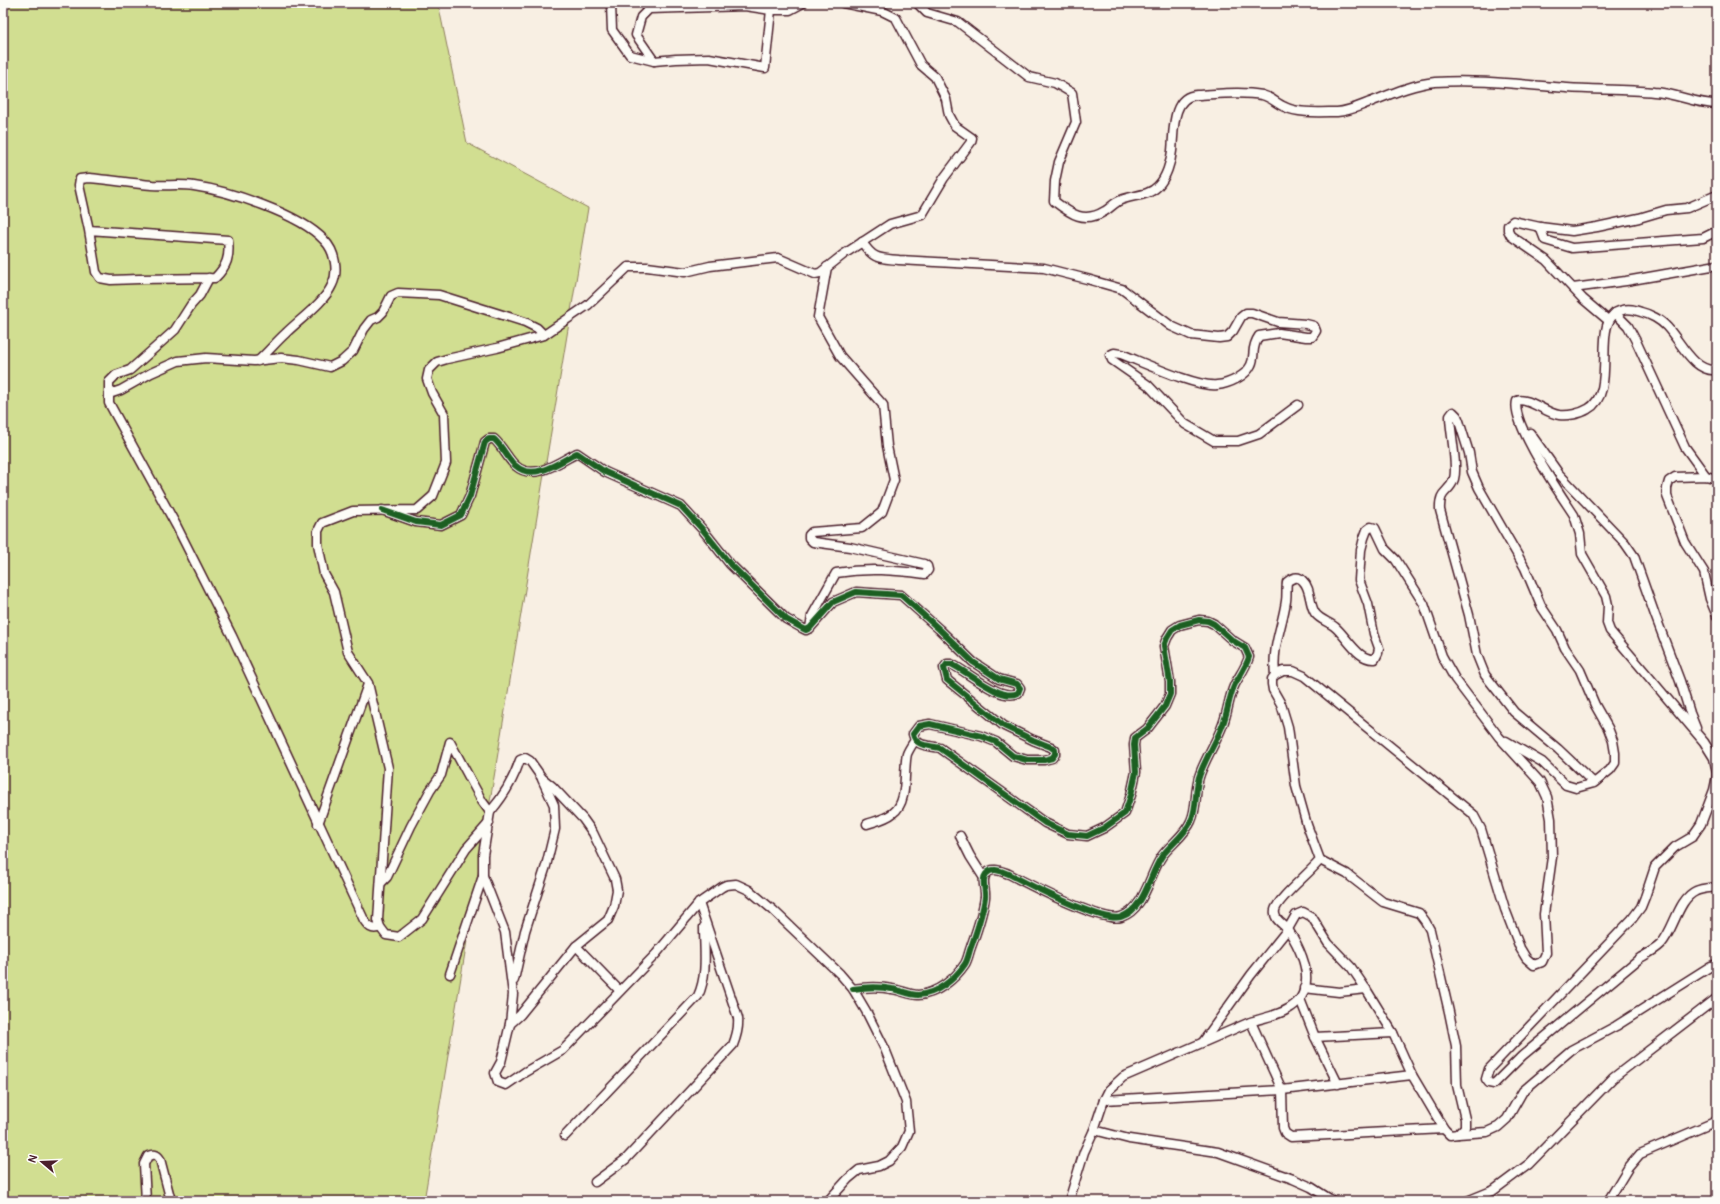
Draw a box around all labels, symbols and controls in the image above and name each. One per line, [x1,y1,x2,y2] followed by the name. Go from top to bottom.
[22,1142,62,1182] north arrow
[26,1153,41,1165] text: N

